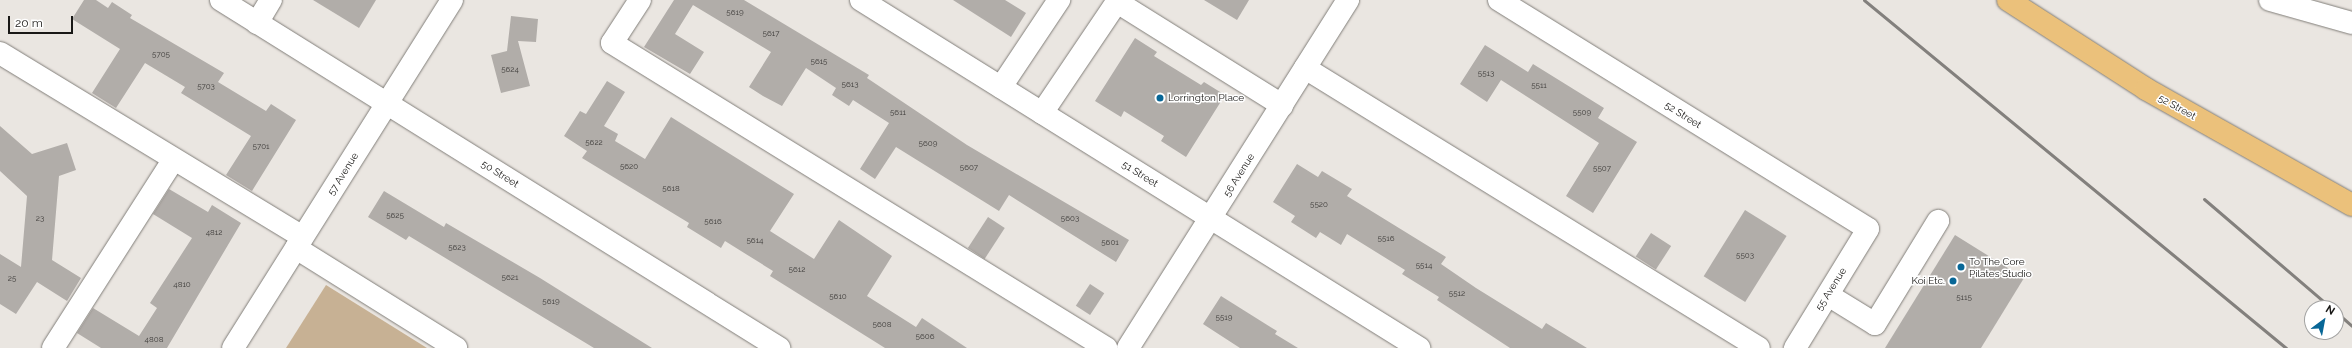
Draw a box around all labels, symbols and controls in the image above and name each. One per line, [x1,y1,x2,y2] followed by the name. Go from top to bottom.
[10,8,75,34] scale bar
[726,8,744,18] house number: 5619
[15,16,43,30] text: 20 m
[763,29,779,39] house number: 5617
[152,50,170,60] house number: 5705
[811,57,827,67] house number: 5615
[501,65,519,75] house number: 5624
[1478,69,1494,79] house number: 5513
[842,80,858,90] house number: 5613
[1531,81,1547,91] house number: 5511
[197,82,215,92] house number: 5703
[1168,92,1244,104] place label: Lorrington Place
[2156,92,2198,122] street label: 52 Street
[1155,93,1165,103] marker: Lorrington Place
[1662,99,1704,131] street label: 52 Street
[890,108,906,118] house number: 5611
[1573,108,1591,118] house number: 5509
[585,138,603,148] house number: 5622
[919,139,937,149] house number: 5609
[253,142,269,152] house number: 5701
[325,150,361,198] street label: 57 Avenue
[1221,151,1257,199] street label: 56 Avenue
[479,158,521,190] street label: 50 Street
[1120,158,1160,190] street label: 51 Street
[620,162,638,172] house number: 5620
[960,163,978,173] house number: 5607
[1593,164,1611,174] house number: 5507
[662,184,680,194] house number: 5618
[1310,200,1328,210] house number: 5520
[386,211,404,221] house number: 5625
[36,214,44,224] house number: 23
[1061,214,1079,224] house number: 5603
[704,217,722,227] house number: 5616
[206,228,222,238] house number: 4812
[1378,234,1394,244] house number: 5516
[747,236,763,246] house number: 5614
[1101,238,1119,248] house number: 5601
[448,243,466,253] house number: 5623
[1736,251,1754,261] house number: 5503
[1969,255,2032,278] place label: To The Core Pilates Studio
[1416,261,1432,271] house number: 5514
[1956,262,1966,272] marker: To The Core Pilates Studio
[789,265,805,275] house number: 5612
[1813,265,1849,313] street label: 55 Avenue
[502,273,518,283] house number: 5621
[8,274,16,284] house number: 25
[1912,275,1945,287] place label: Koi Etc.
[1948,276,1958,286] marker: Koi Etc.
[173,280,191,290] house number: 4810
[1449,289,1465,299] house number: 5512
[829,292,847,302] house number: 5610
[1956,293,1972,303] house number: 5115
[542,297,560,307] house number: 5619
[2304,300,2344,340] north arrow
[2323,303,2337,318] text: N
[1216,313,1232,323] house number: 5519
[873,320,891,330] house number: 5608
[916,332,934,342] house number: 5606
[145,335,163,345] house number: 4808

